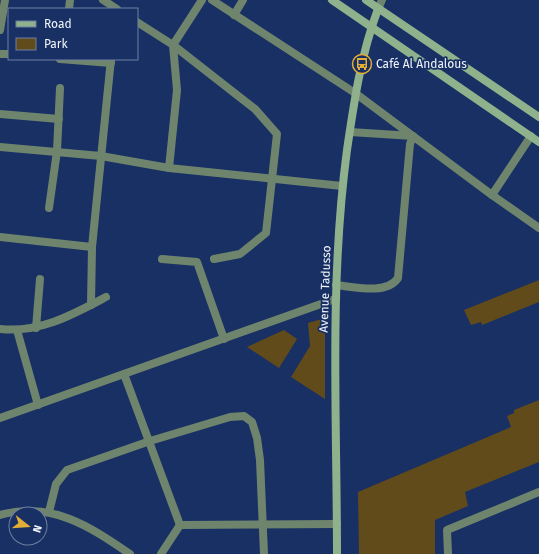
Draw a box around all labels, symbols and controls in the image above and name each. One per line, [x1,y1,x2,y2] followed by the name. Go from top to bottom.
[8,8,138,60] legend
[44,17,72,31] text: Road
[44,37,68,51] text: Park
[351,53,373,75] bus stop icon: Café Al Andalous
[376,57,467,71] place label: Café Al Andalous
[316,245,334,333] street label: Avenue Tadusso
[8,506,48,546] north arrow
[30,523,44,534] text: N

